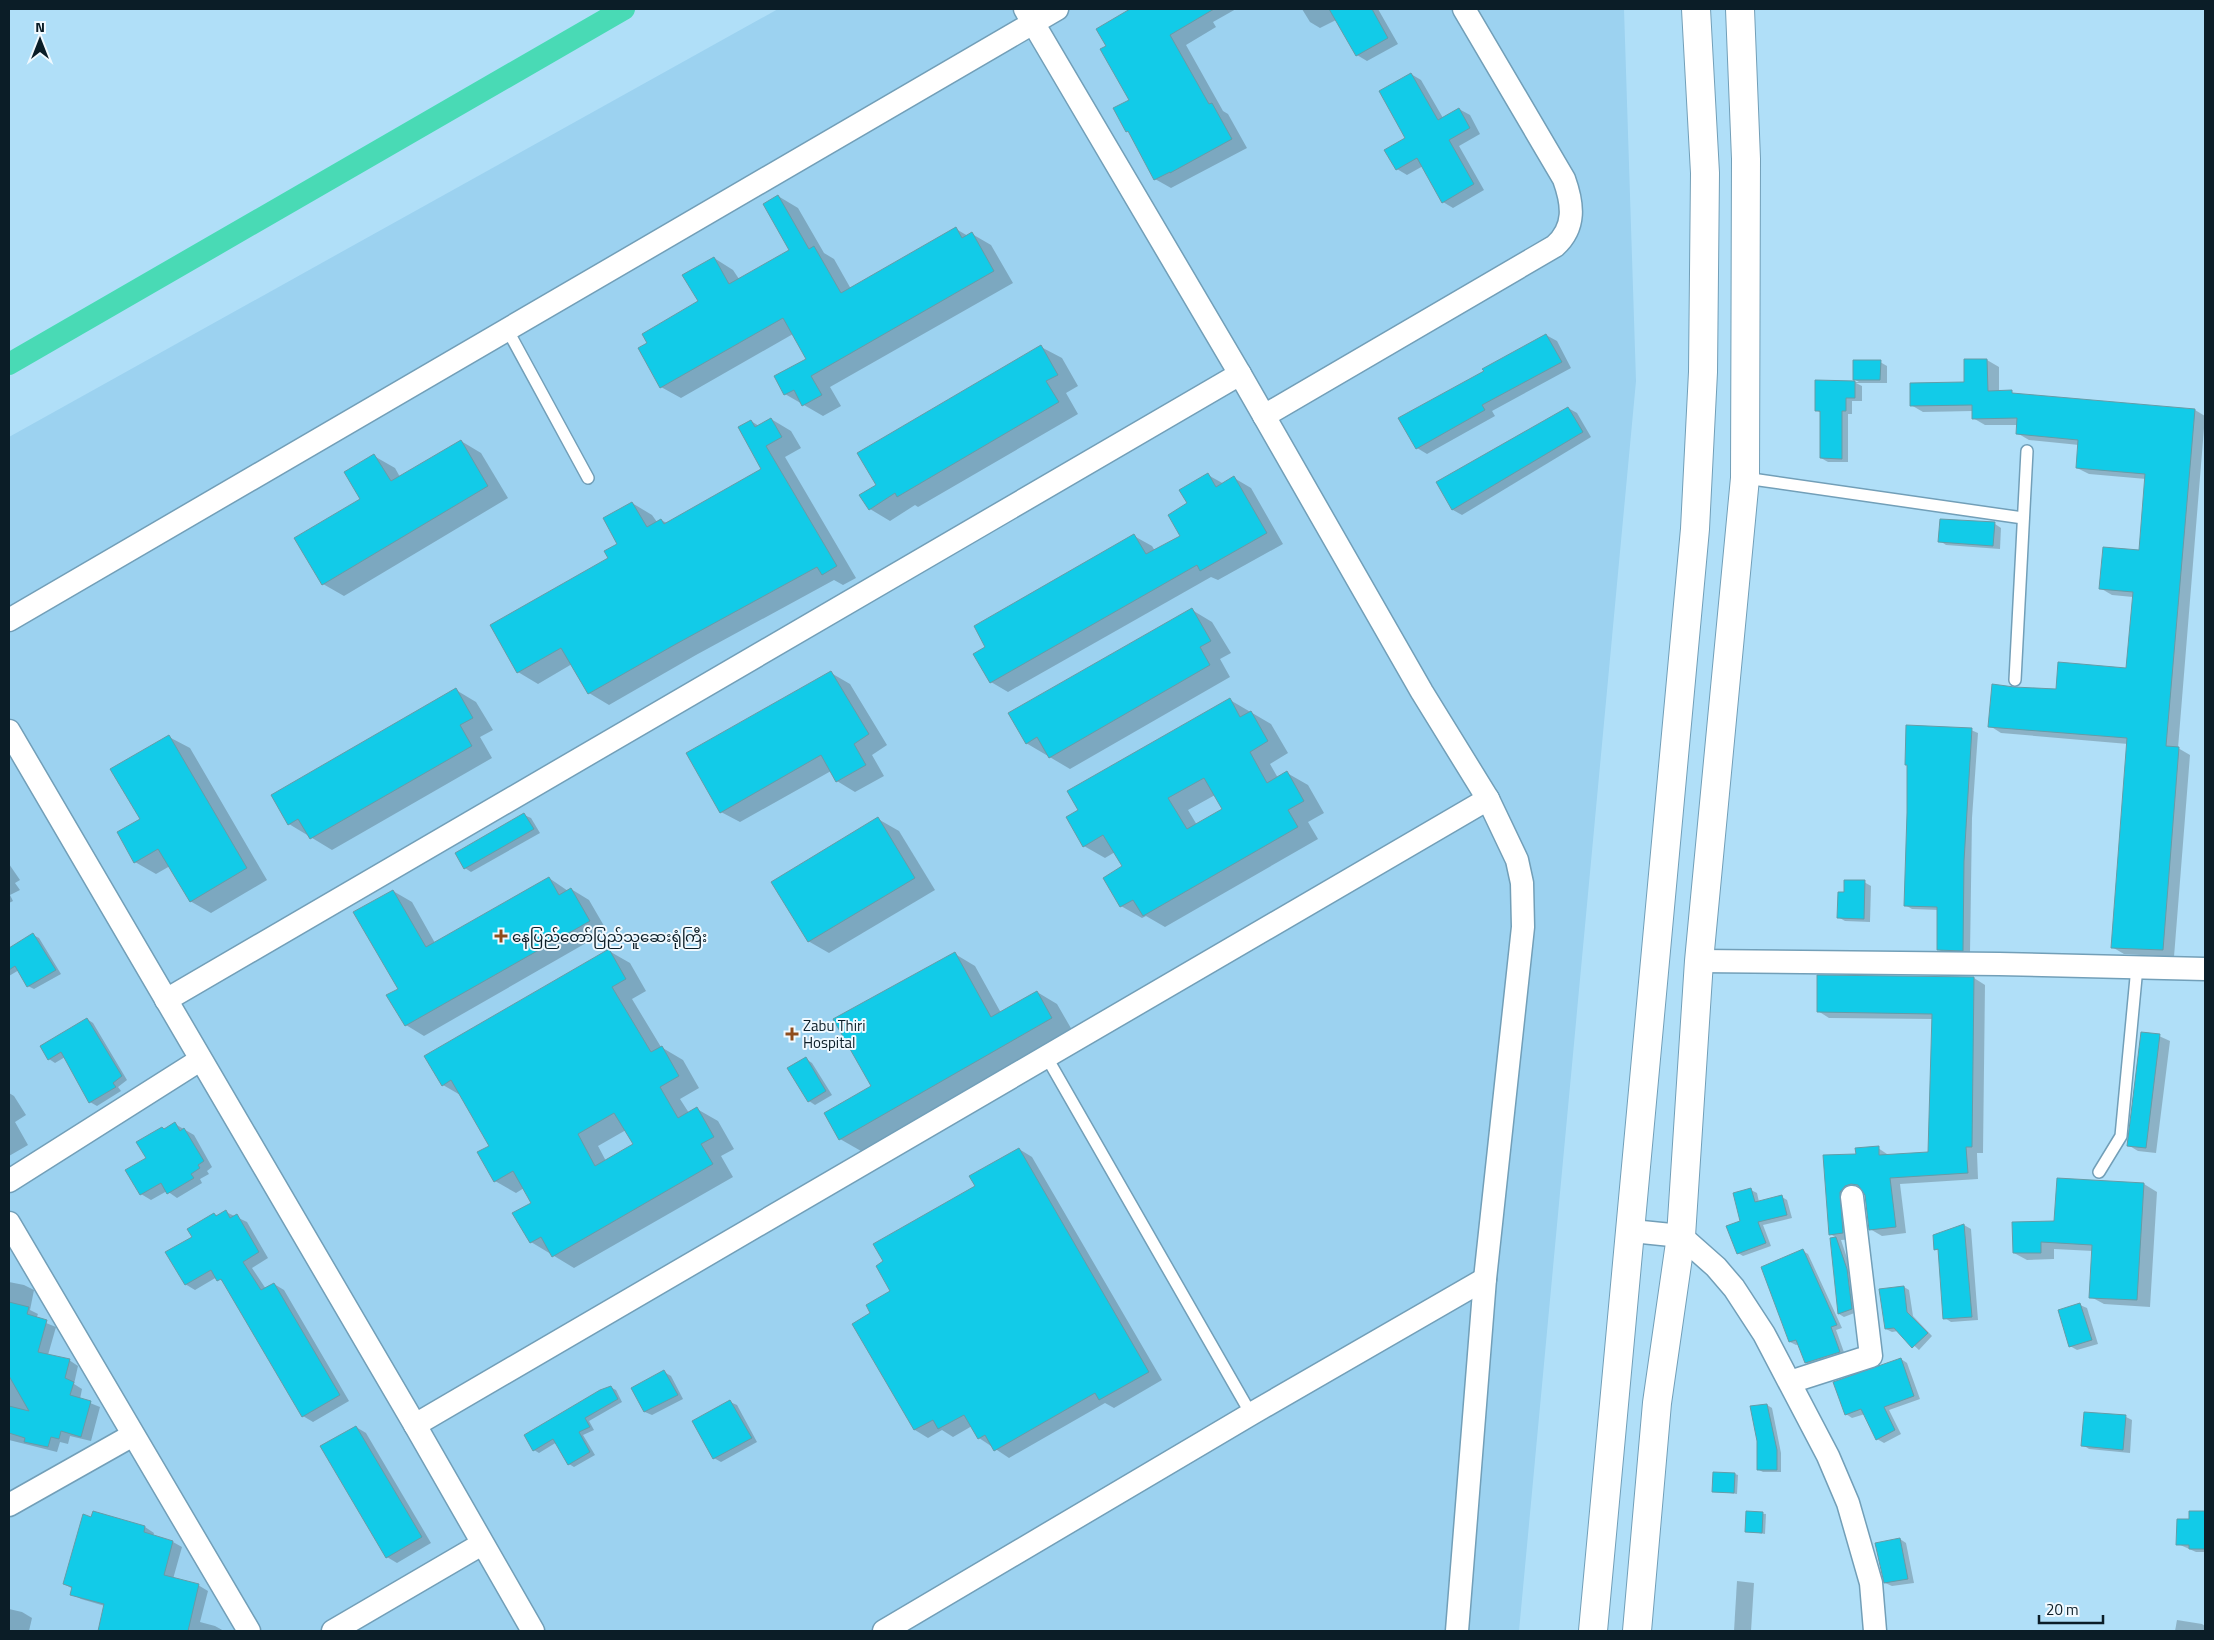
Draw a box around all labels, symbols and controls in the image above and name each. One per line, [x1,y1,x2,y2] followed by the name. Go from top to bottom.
[15,15,65,65] north arrow
[35,16,45,37] text: N
[512,925,707,949] place label: နေပြည်တော်ပြည်သူဆေးရုံကြီး
[494,929,508,943] marker: နေပြည်တော်ပြည်သူဆေးရုံကြီး
[803,1014,865,1054] place label: Zabu Thiri Hospital
[785,1027,799,1041] marker: Zabu Thiri Hospital
[2039,1592,2103,1624] scale bar
[2046,1598,2079,1621] text: 20 m

